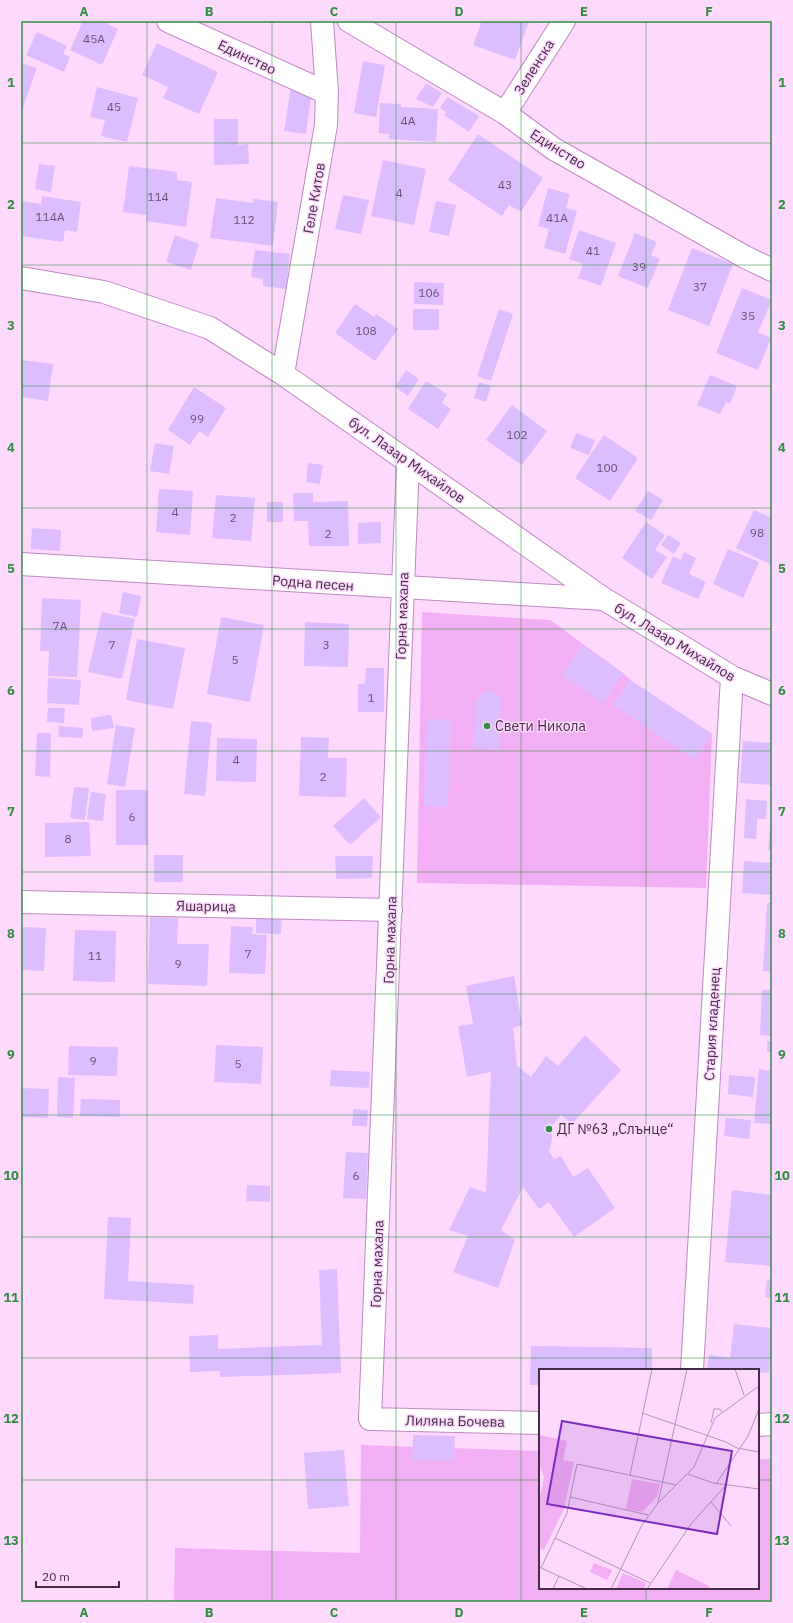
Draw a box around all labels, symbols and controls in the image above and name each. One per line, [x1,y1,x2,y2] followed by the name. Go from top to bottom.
[80,3,89,20] text: A
[205,3,214,20] text: B
[330,3,339,20] text: C
[454,3,464,20] text: D
[580,3,588,20] text: E
[705,3,713,20] text: F
[83,31,105,46] house number: 45А
[215,36,279,78] street label: Единство
[510,36,558,98] street label: Зеленска
[7,74,15,91] text: 1
[778,74,786,91] text: 1
[107,99,121,114] house number: 45
[401,113,416,128] house number: 4А
[527,125,589,173] street label: Единство
[299,161,329,235] street label: Геле Китов
[498,177,512,192] house number: 43
[395,185,403,200] house number: 4
[147,189,169,204] house number: 114
[7,196,15,213] text: 2
[778,196,786,213] text: 2
[35,209,65,224] house number: 114А
[546,210,568,225] house number: 41А
[233,212,255,227] house number: 112
[586,243,600,258] house number: 41
[632,259,646,274] house number: 39
[693,279,707,294] house number: 37
[418,285,440,300] house number: 106
[741,308,755,323] house number: 35
[7,317,15,334] text: 3
[778,317,786,334] text: 3
[355,323,377,338] house number: 108
[190,411,204,426] house number: 99
[345,413,469,507] street label: бул. Лазар Михайлов
[506,427,528,442] house number: 102
[7,439,15,456] text: 4
[778,439,786,456] text: 4
[596,460,618,475] house number: 100
[171,504,179,519] house number: 4
[229,510,237,525] house number: 2
[750,525,764,540] house number: 98
[324,526,332,541] house number: 2
[7,560,15,577] text: 5
[778,560,786,577] text: 5
[271,571,355,595] street label: Родна песен
[391,571,413,660] street label: Горна махала
[611,599,739,685] street label: бул. Лазар Михайлов
[53,618,68,633] house number: 7А
[108,637,116,652] house number: 7
[322,637,330,652] house number: 3
[231,652,239,667] house number: 5
[7,682,15,699] text: 6
[778,682,786,699] text: 6
[367,690,375,705] house number: 1
[495,717,586,735] place label: Свети Никола
[482,721,492,731] marker: Свети Никола
[232,752,240,767] house number: 4
[319,769,327,784] house number: 2
[7,803,15,820] text: 7
[778,803,786,820] text: 7
[128,809,136,824] house number: 6
[64,831,72,846] house number: 8
[379,895,401,984] street label: Горна махала
[176,896,237,916] street label: Яшарица
[7,925,15,942] text: 8
[778,925,786,942] text: 8
[244,946,252,961] house number: 7
[88,948,102,963] house number: 11
[174,956,182,971] house number: 9
[700,966,724,1081] street label: Стария кладенец
[7,1046,15,1063] text: 9
[778,1046,786,1063] text: 9
[89,1053,97,1068] house number: 9
[234,1056,242,1071] house number: 5
[557,1120,674,1138] place label: ДГ №63 „Слънце“
[544,1124,554,1134] marker: ДГ №63 „Слънце“
[3,1167,19,1184] text: 10
[774,1167,790,1184] text: 10
[352,1168,360,1183] house number: 6
[366,1219,388,1308] street label: Горна махала
[3,1289,19,1306] text: 11
[774,1289,790,1306] text: 11
[539,1369,759,1589] inset map
[3,1410,19,1427] text: 12
[774,1410,790,1427] text: 12
[405,1411,505,1431] street label: Лиляна Бочева
[3,1532,19,1549] text: 13
[774,1532,790,1549] text: 13
[36,1563,119,1589] scale bar
[42,1569,70,1584] text: 20 m
[80,1604,89,1621] text: A
[205,1604,214,1621] text: B
[330,1604,339,1621] text: C
[454,1604,464,1621] text: D
[580,1604,588,1621] text: E
[705,1604,713,1621] text: F

